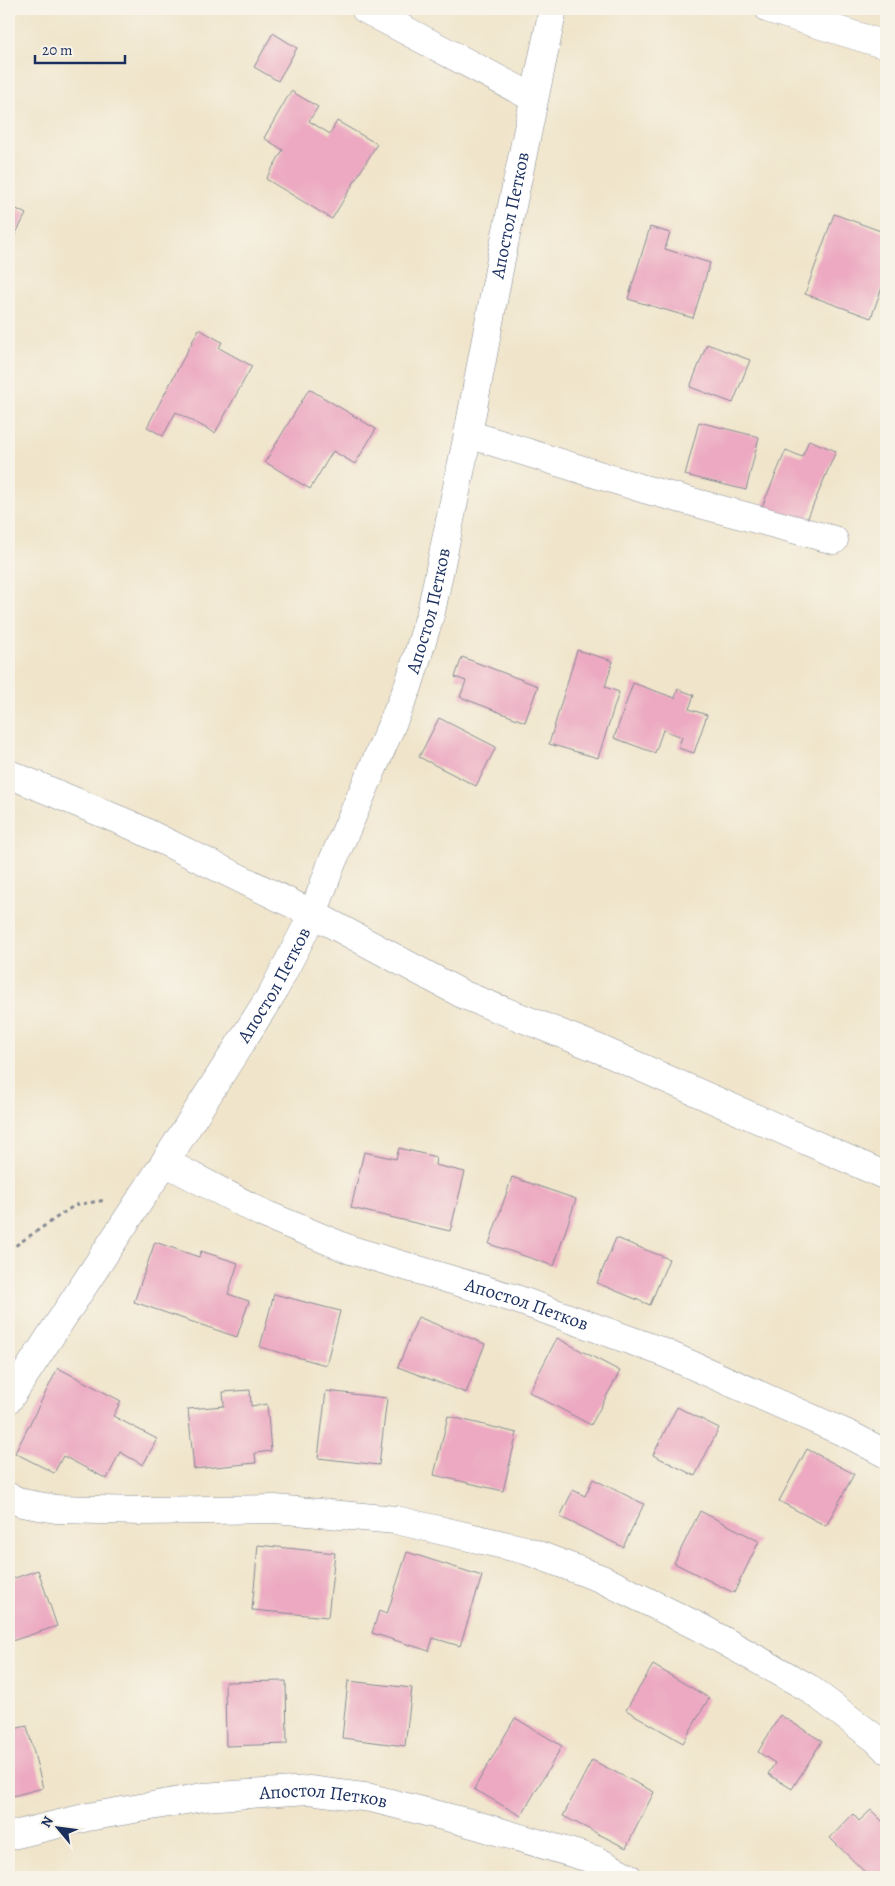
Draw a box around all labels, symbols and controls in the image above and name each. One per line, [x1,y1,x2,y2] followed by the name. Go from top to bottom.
[35,32,125,64] scale bar
[42,40,73,60] text: 20 m
[484,149,536,282] street label: Апостол Петков
[400,546,457,678] street label: Апостол Петков
[231,923,317,1048] street label: Апостол Петков
[461,1271,592,1337] street label: Апостол Петков
[258,1777,390,1815] street label: Апостол Петков
[32,1804,82,1854] north arrow
[36,1813,58,1831] text: N

